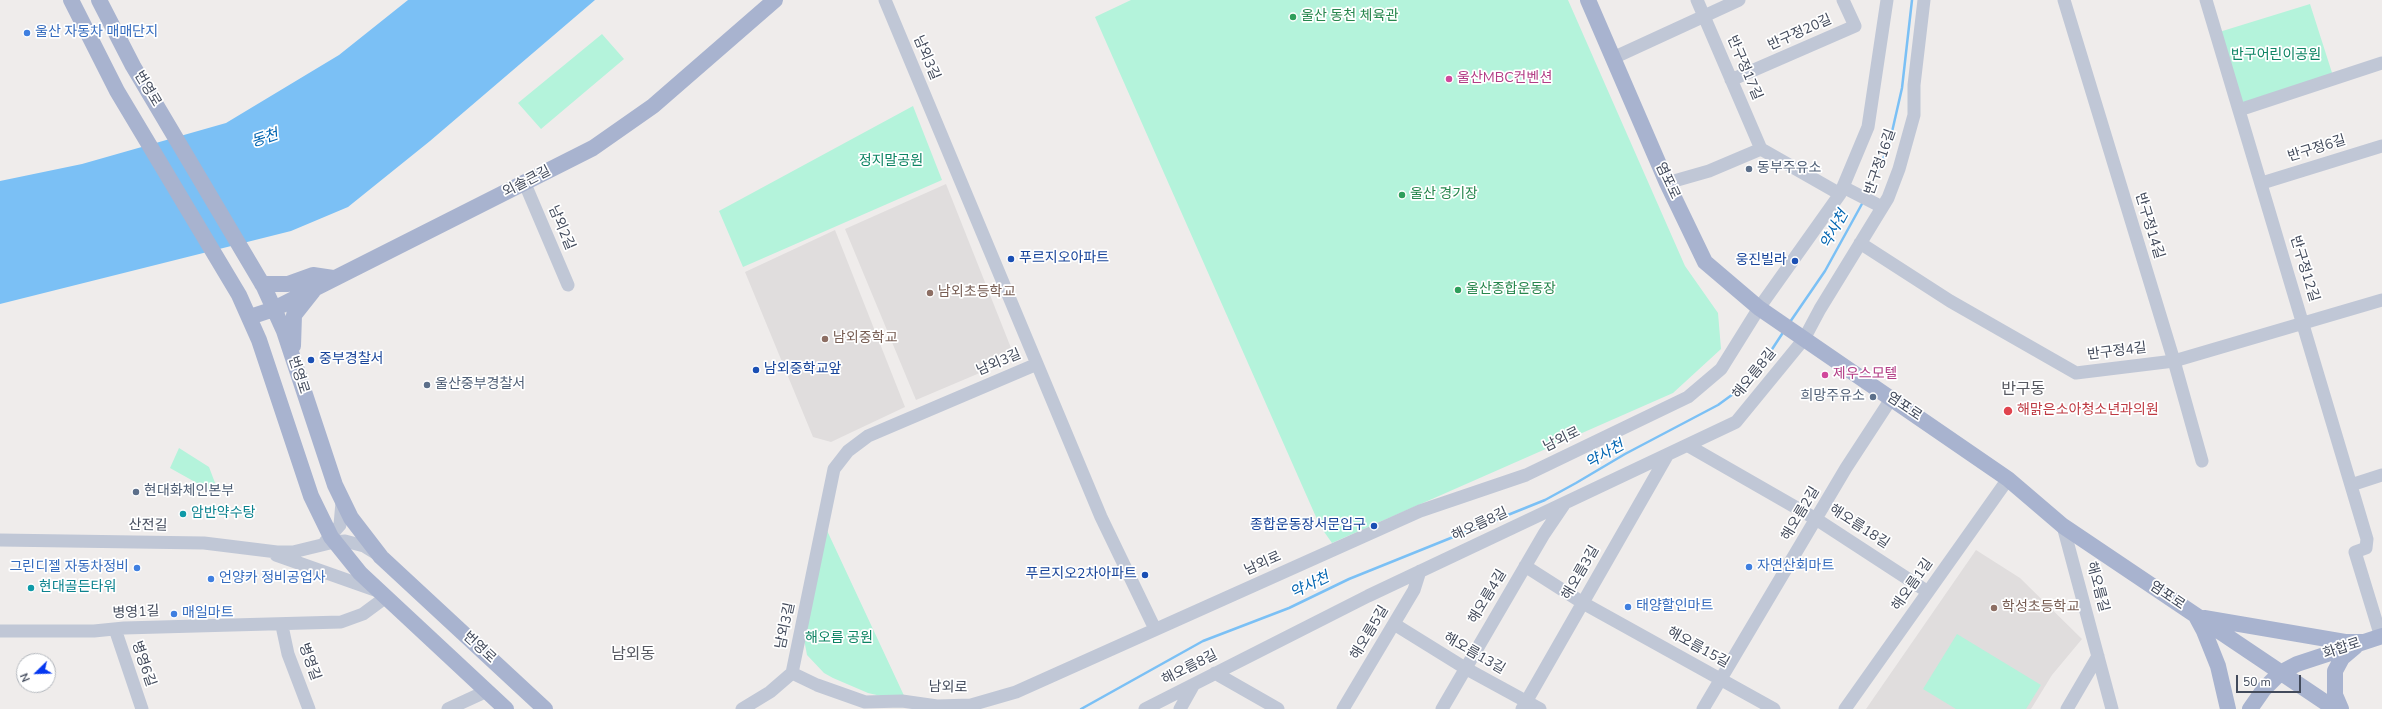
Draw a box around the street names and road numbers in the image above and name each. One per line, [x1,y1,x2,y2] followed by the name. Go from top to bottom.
[1765,11,1835,55] street label: 반구정20길
[909,33,943,83] street label: 남외3길
[1723,33,1765,103] street label: 반구정17길
[130,68,164,110] street label: 번영로
[1862,127,1900,197] street label: 반구정16길
[2286,132,2348,166] street label: 반구정6길
[1651,160,1683,202] street label: 염포로
[500,163,554,201] street label: 외솔큰길
[2131,191,2167,261] street label: 반구정14길
[544,203,578,253] street label: 남외2길
[2286,234,2322,304] street label: 반구정12길
[2086,340,2148,364] street label: 반구정4길
[1730,345,1780,403] street label: 해오름8길
[974,346,1024,380] street label: 남외3길
[284,354,312,396] street label: 번영로
[1883,389,1925,425] street label: 염포로
[1541,424,1583,456] street label: 남외로
[1778,484,1824,544] street label: 해오름2길
[1826,501,1892,553] street label: 해오름18길
[1449,505,1511,545] street label: 해오름8길
[129,517,167,535] street label: 산전길
[1559,543,1603,603] street label: 해오름3길
[1242,548,1284,580] street label: 남외로
[1889,556,1937,614] street label: 해오름1길
[2082,560,2112,614] street label: 해오름길
[1465,567,1511,627] street label: 해오름4길
[2146,578,2188,614] street label: 염포로
[773,601,799,651] street label: 남외3길
[112,603,160,623] street label: 병영1길
[1347,603,1393,663] street label: 해오름5길
[1664,624,1732,672] street label: 해오름15길
[459,629,499,667] street label: 번영로
[1440,630,1508,678] street label: 해오름13길
[2321,635,2363,663] street label: 화합로
[127,639,159,689] street label: 병영6길
[294,641,324,683] street label: 병영길
[1159,647,1221,689] street label: 해오름8길
[929,679,967,697] street label: 남외로

